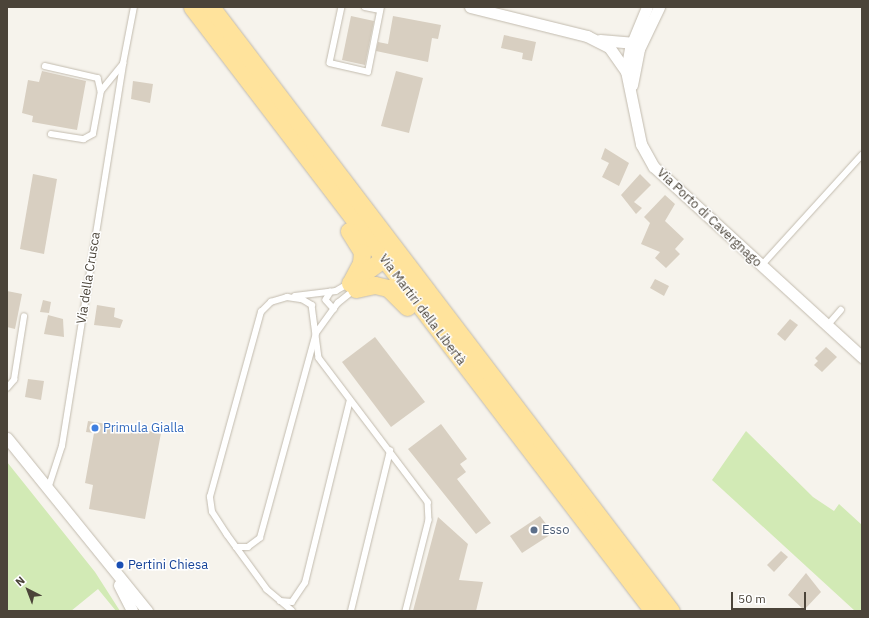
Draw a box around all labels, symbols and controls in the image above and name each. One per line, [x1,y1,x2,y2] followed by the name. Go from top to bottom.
[653,165,765,271] street label: Via Porto di Cavergnago
[74,231,104,325] street label: Via della Crusca
[375,251,469,369] street label: Via Martiri della Libertà
[103,420,184,436] place label: Primula Gialla
[90,423,100,433] marker: Primula Gialla
[542,522,569,538] place label: Esso
[529,525,539,535] marker: Esso
[128,557,208,573] place label: Pertini Chiesa
[115,560,125,570] marker: Pertini Chiesa
[8,570,48,610] north arrow
[12,573,28,589] text: N
[733,584,808,610] scale bar
[738,591,766,606] text: 50 m

